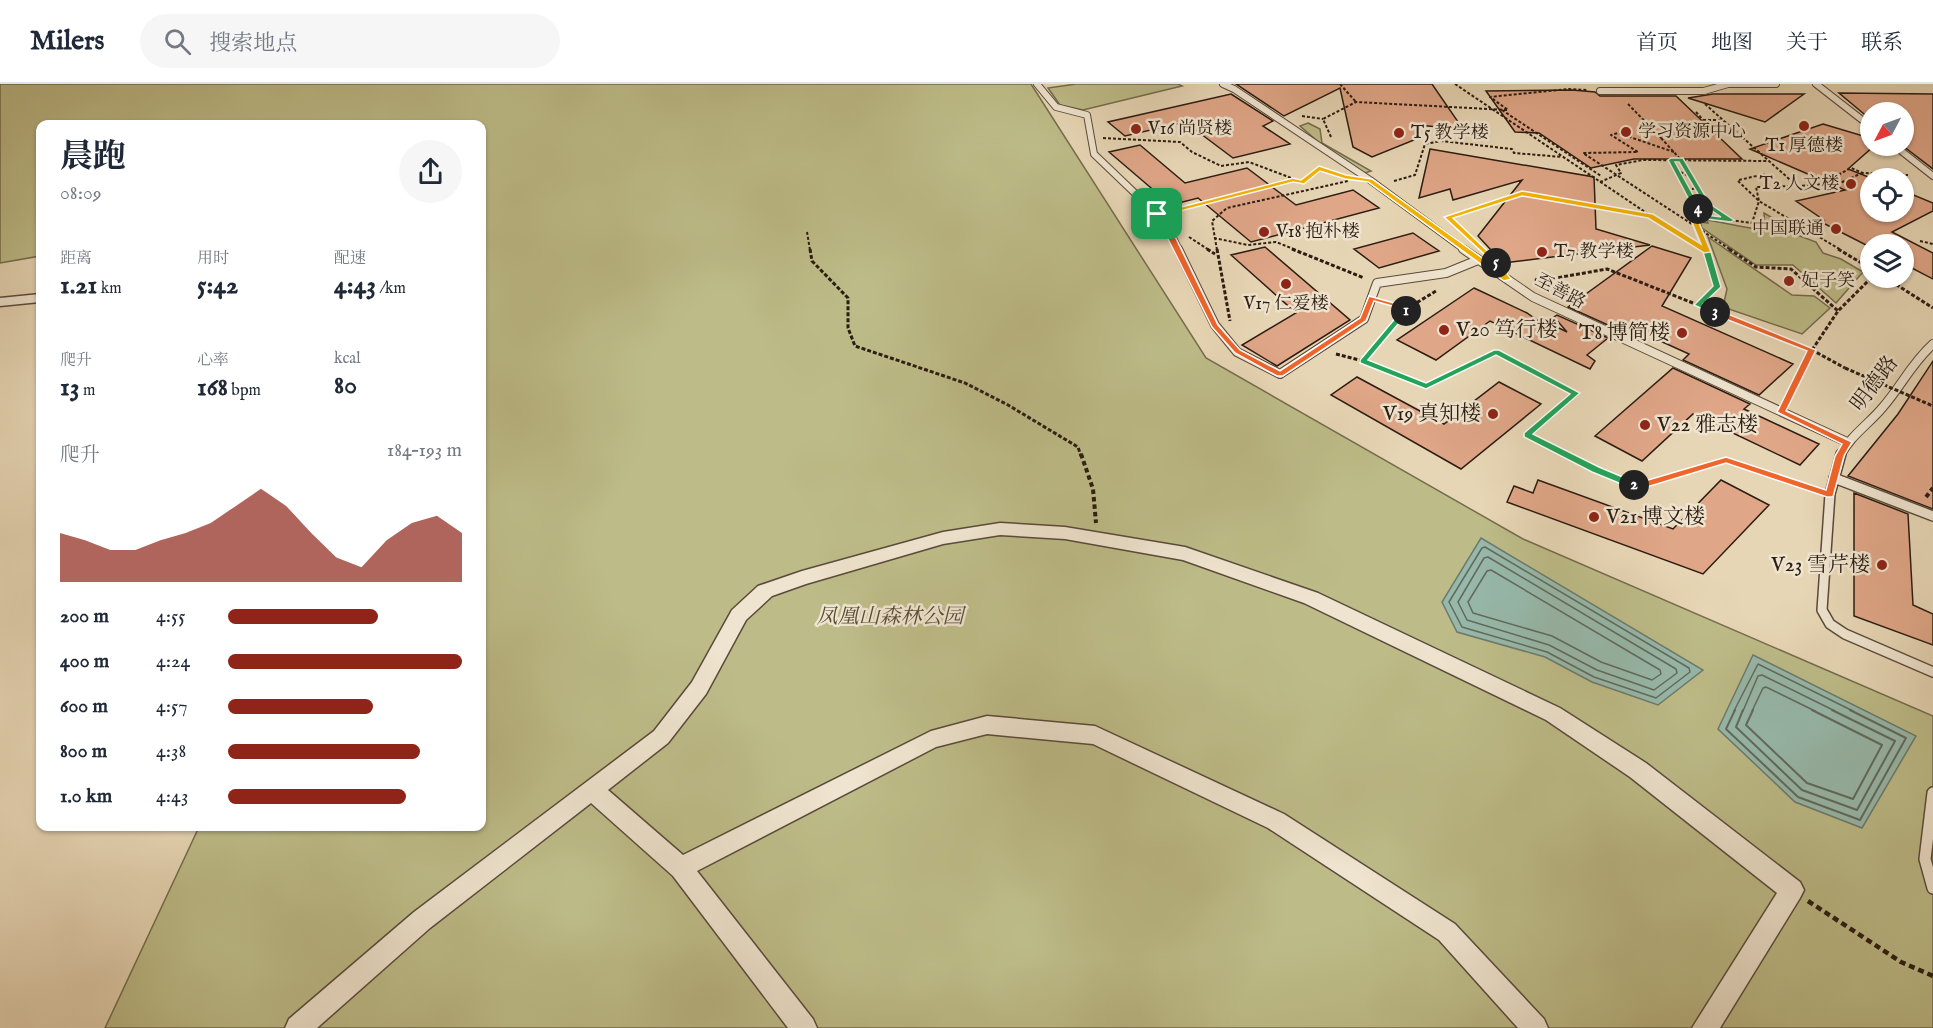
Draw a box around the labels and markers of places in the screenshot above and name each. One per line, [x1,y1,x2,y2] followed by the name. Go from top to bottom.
[1147,118,1232,141] place label: V16 尚贤楼
[1797,119,1811,133] marker: T1 厚德楼
[1638,121,1746,144] place label: 学习资源中心
[1129,122,1143,136] marker: V16 尚贤楼
[1411,122,1489,145] place label: T5 教学楼
[1619,125,1633,139] marker: 学习资源中心
[1392,126,1406,140] marker: T5 教学楼
[1765,135,1843,158] place label: T1 厚德楼
[1760,173,1839,196] place label: T2 人文楼
[1844,177,1858,191] marker: T2 人文楼
[1131,188,1182,239] pin
[1683,194,1713,224] pin: 4
[1752,218,1824,241] place label: 中国联通
[1275,221,1359,244] place label: V18 抱朴楼
[1829,222,1843,236] marker: 中国联通
[1257,225,1271,239] marker: V18 抱朴楼
[1554,241,1633,264] place label: T7 教学楼
[1535,245,1549,259] marker: T7 教学楼
[1481,248,1511,278] pin: 5
[1801,270,1855,293] place label: 妃子笑
[1782,274,1796,288] marker: 妃子笑
[1279,277,1293,291] marker: V17 仁爱楼
[1243,293,1328,316] place label: V17 仁爱楼
[1391,296,1421,326] pin: 1
[1700,297,1730,327] pin: 3
[1455,317,1557,344] place label: V20 笃行楼
[1579,320,1670,347] place label: T8 博简楼
[1437,323,1451,337] marker: V20 笃行楼
[1675,326,1689,340] marker: T8 博简楼
[1382,401,1481,428] place label: V19 真知楼
[1486,407,1500,421] marker: V19 真知楼
[1656,412,1758,439] place label: V22 雅志楼
[1638,418,1652,432] marker: V22 雅志楼
[1619,470,1649,500] pin: 2
[1605,504,1705,531] place label: V21 博文楼
[1587,510,1601,524] marker: V21 博文楼
[1770,552,1870,579] place label: V23 雪芹楼
[1875,558,1889,572] marker: V23 雪芹楼

